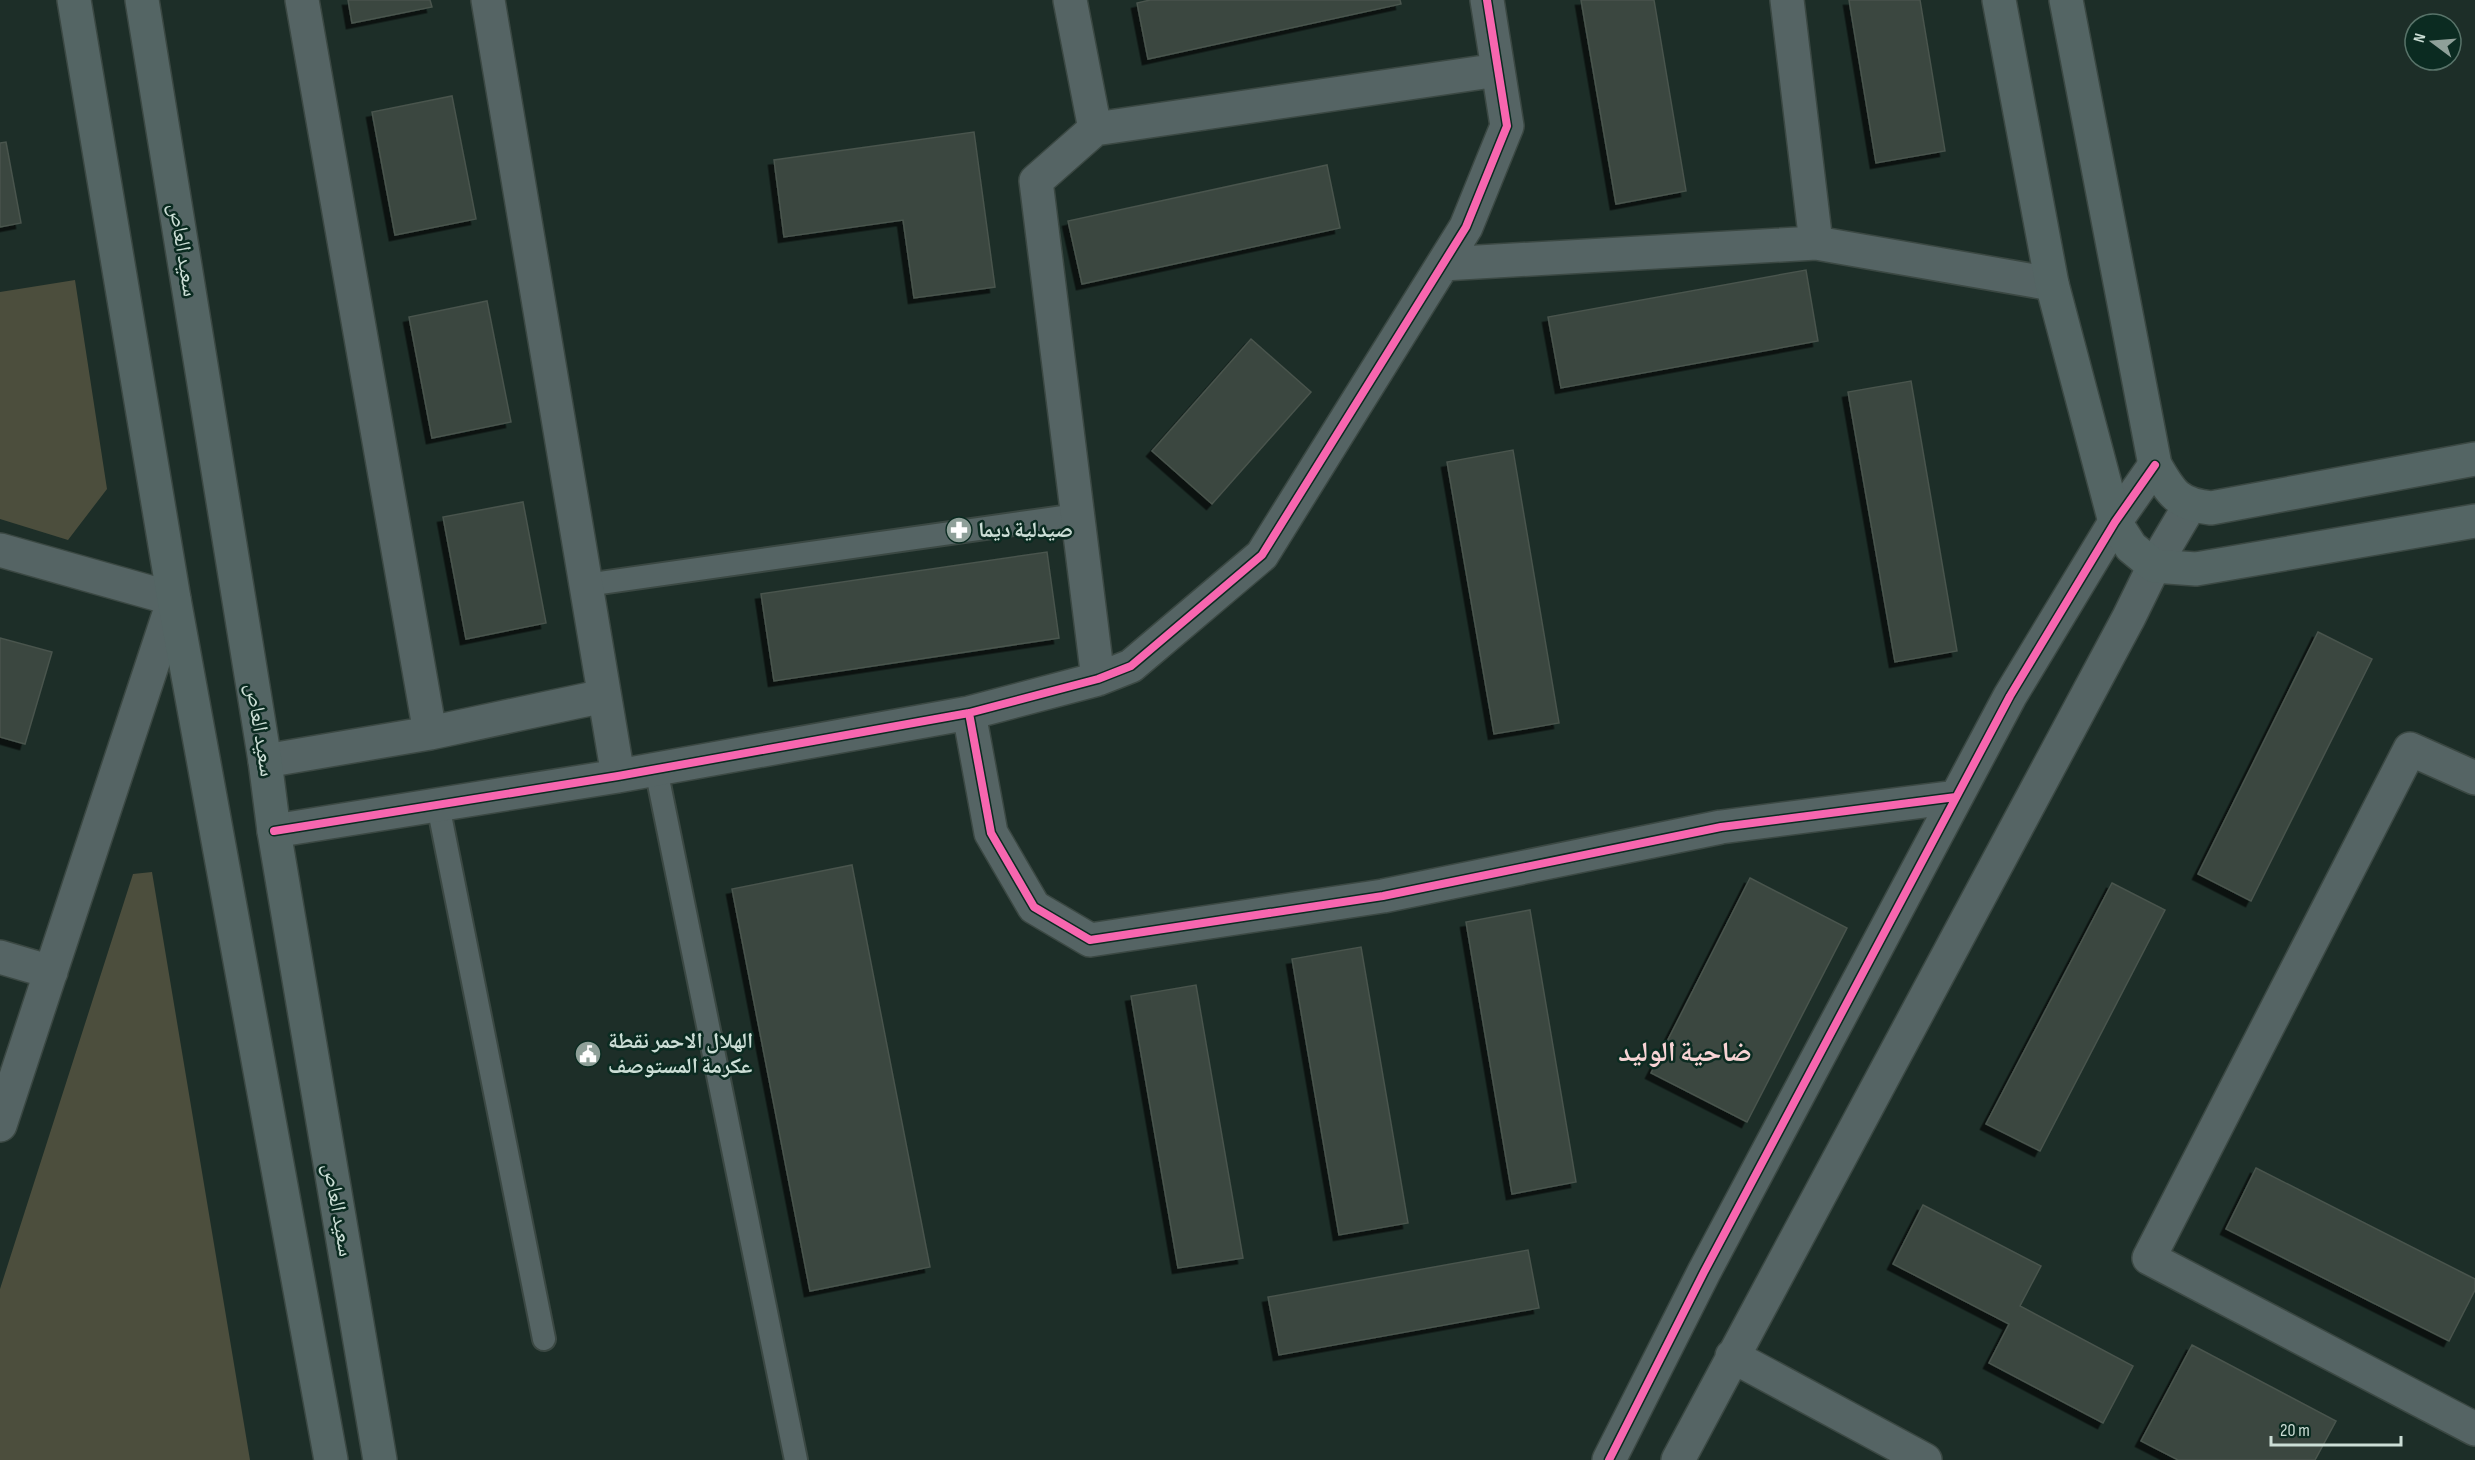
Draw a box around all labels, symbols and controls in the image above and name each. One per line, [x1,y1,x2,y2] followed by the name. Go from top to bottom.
[2403,12,2463,72] north arrow
[2410,32,2430,45] text: N
[162,201,204,299] street label: سعيد العاص
[944,515,974,545] pharmacy icon: صيدلية ديما
[978,517,1073,544] place label: صيدلية ديما
[239,681,281,779] street label: سعيد العاص
[608,1028,753,1080] place label: الهلال الاحمر نقطة عكرمة المستوصف
[1618,1036,1752,1069] district label: ضاحية الوليد
[573,1039,603,1069] public building icon: الهلال الاحمر نقطة عكرمة المستوصف
[317,1161,359,1259] street label: سعيد العاص
[2271,1409,2402,1447] scale bar
[2280,1420,2310,1441] text: 20 m

